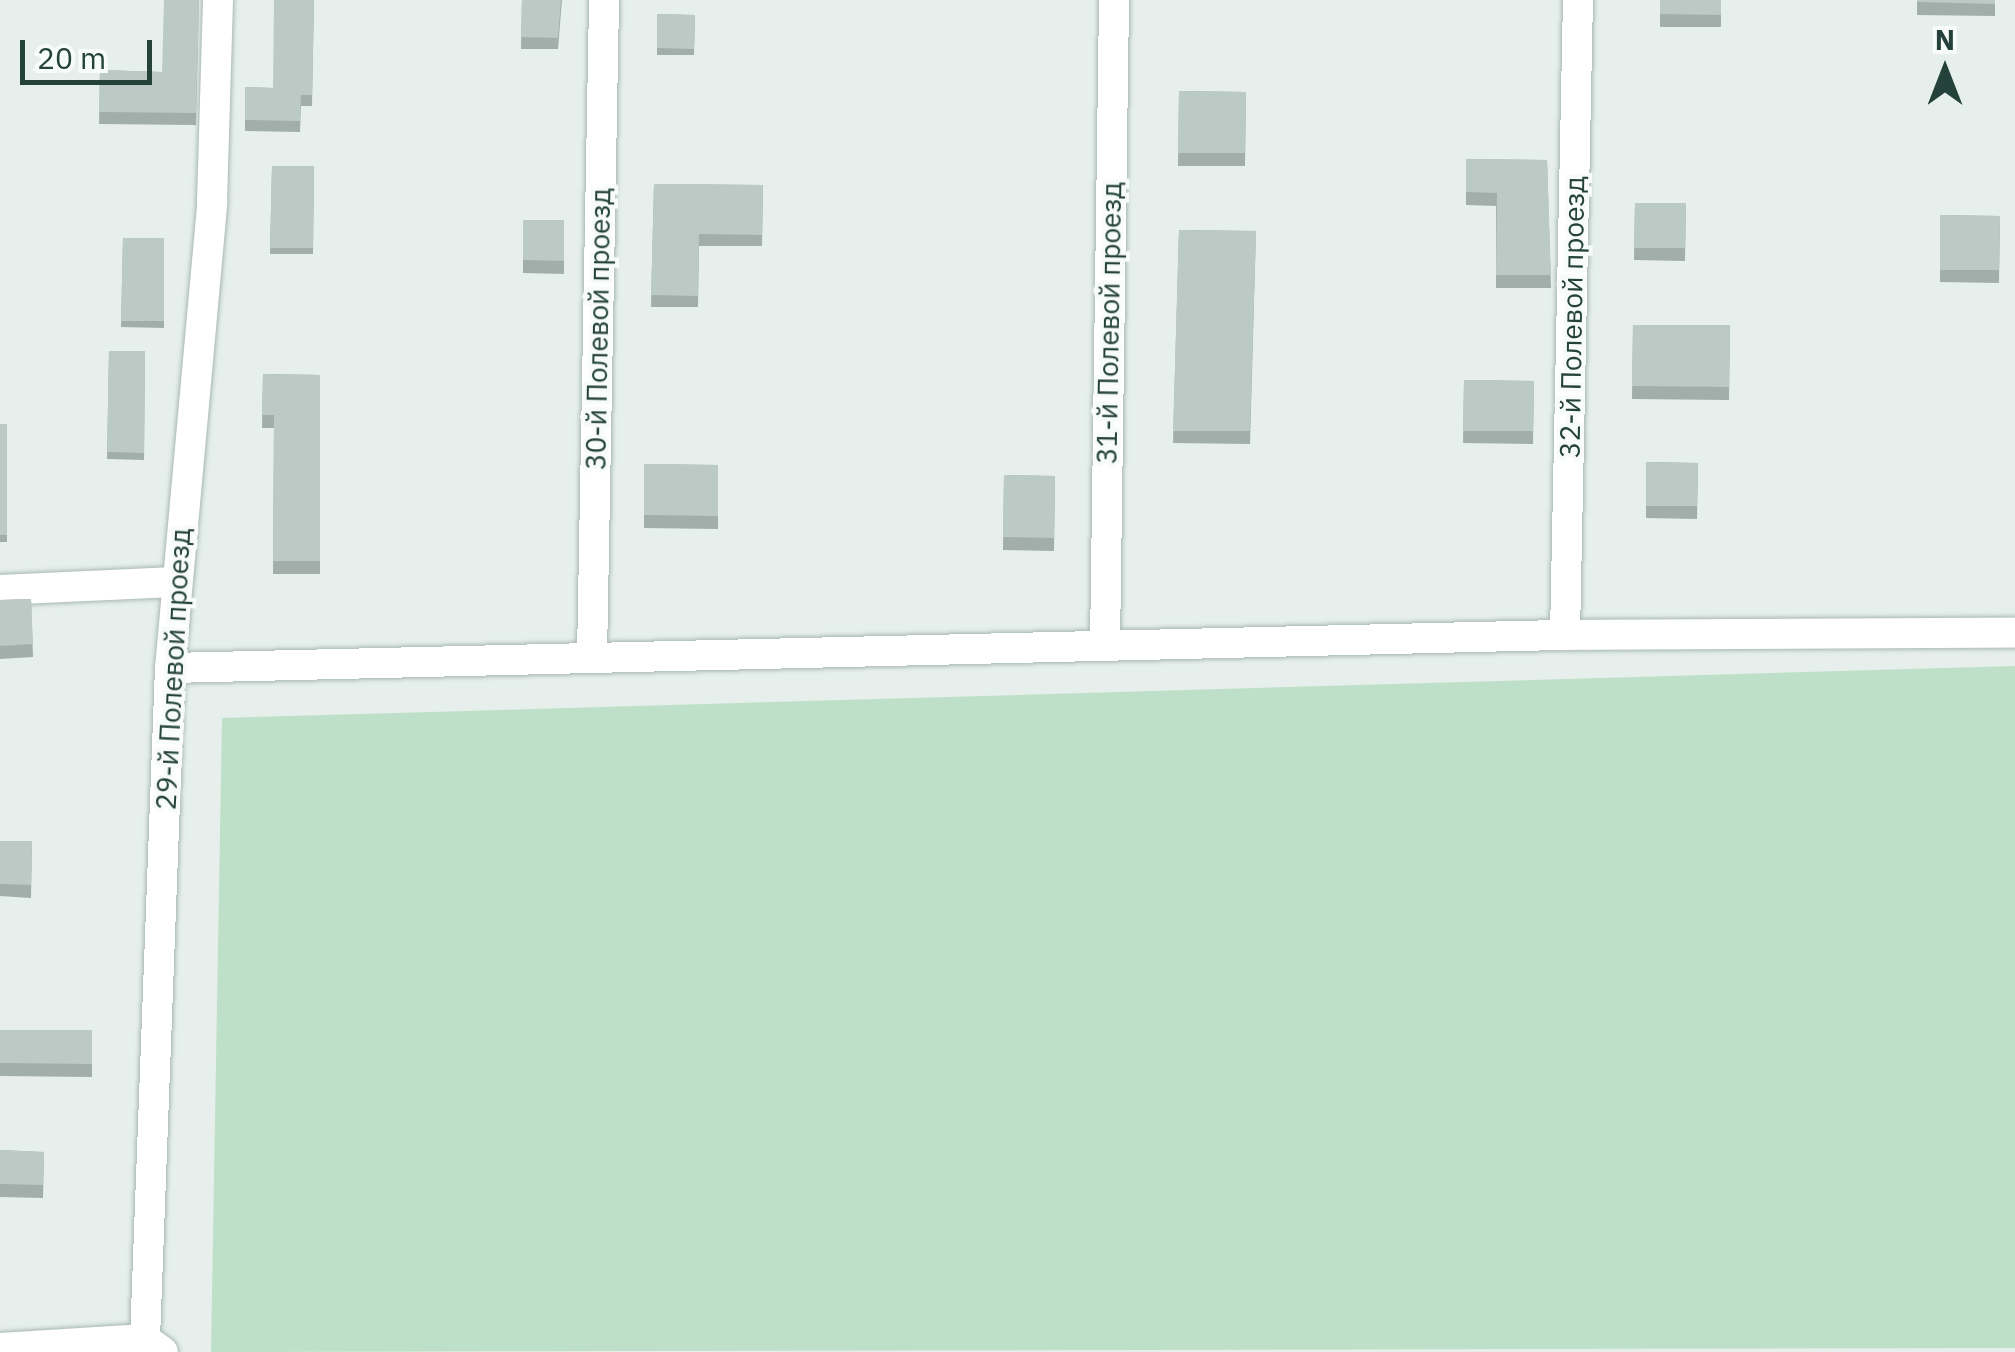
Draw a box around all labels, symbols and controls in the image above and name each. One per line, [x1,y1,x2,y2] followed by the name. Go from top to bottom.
[25,20,158,82] scale bar
[1895,20,1995,120] north arrow
[1935,21,1955,58] text: N
[37,38,106,77] text: 20 m
[1553,175,1591,459] street label: 32-й Полевой проезд
[1090,181,1128,465] street label: 31-й Полевой проезд
[579,187,617,471] street label: 30-й Полевой проезд
[149,527,197,811] street label: 29-й Полевой проезд

